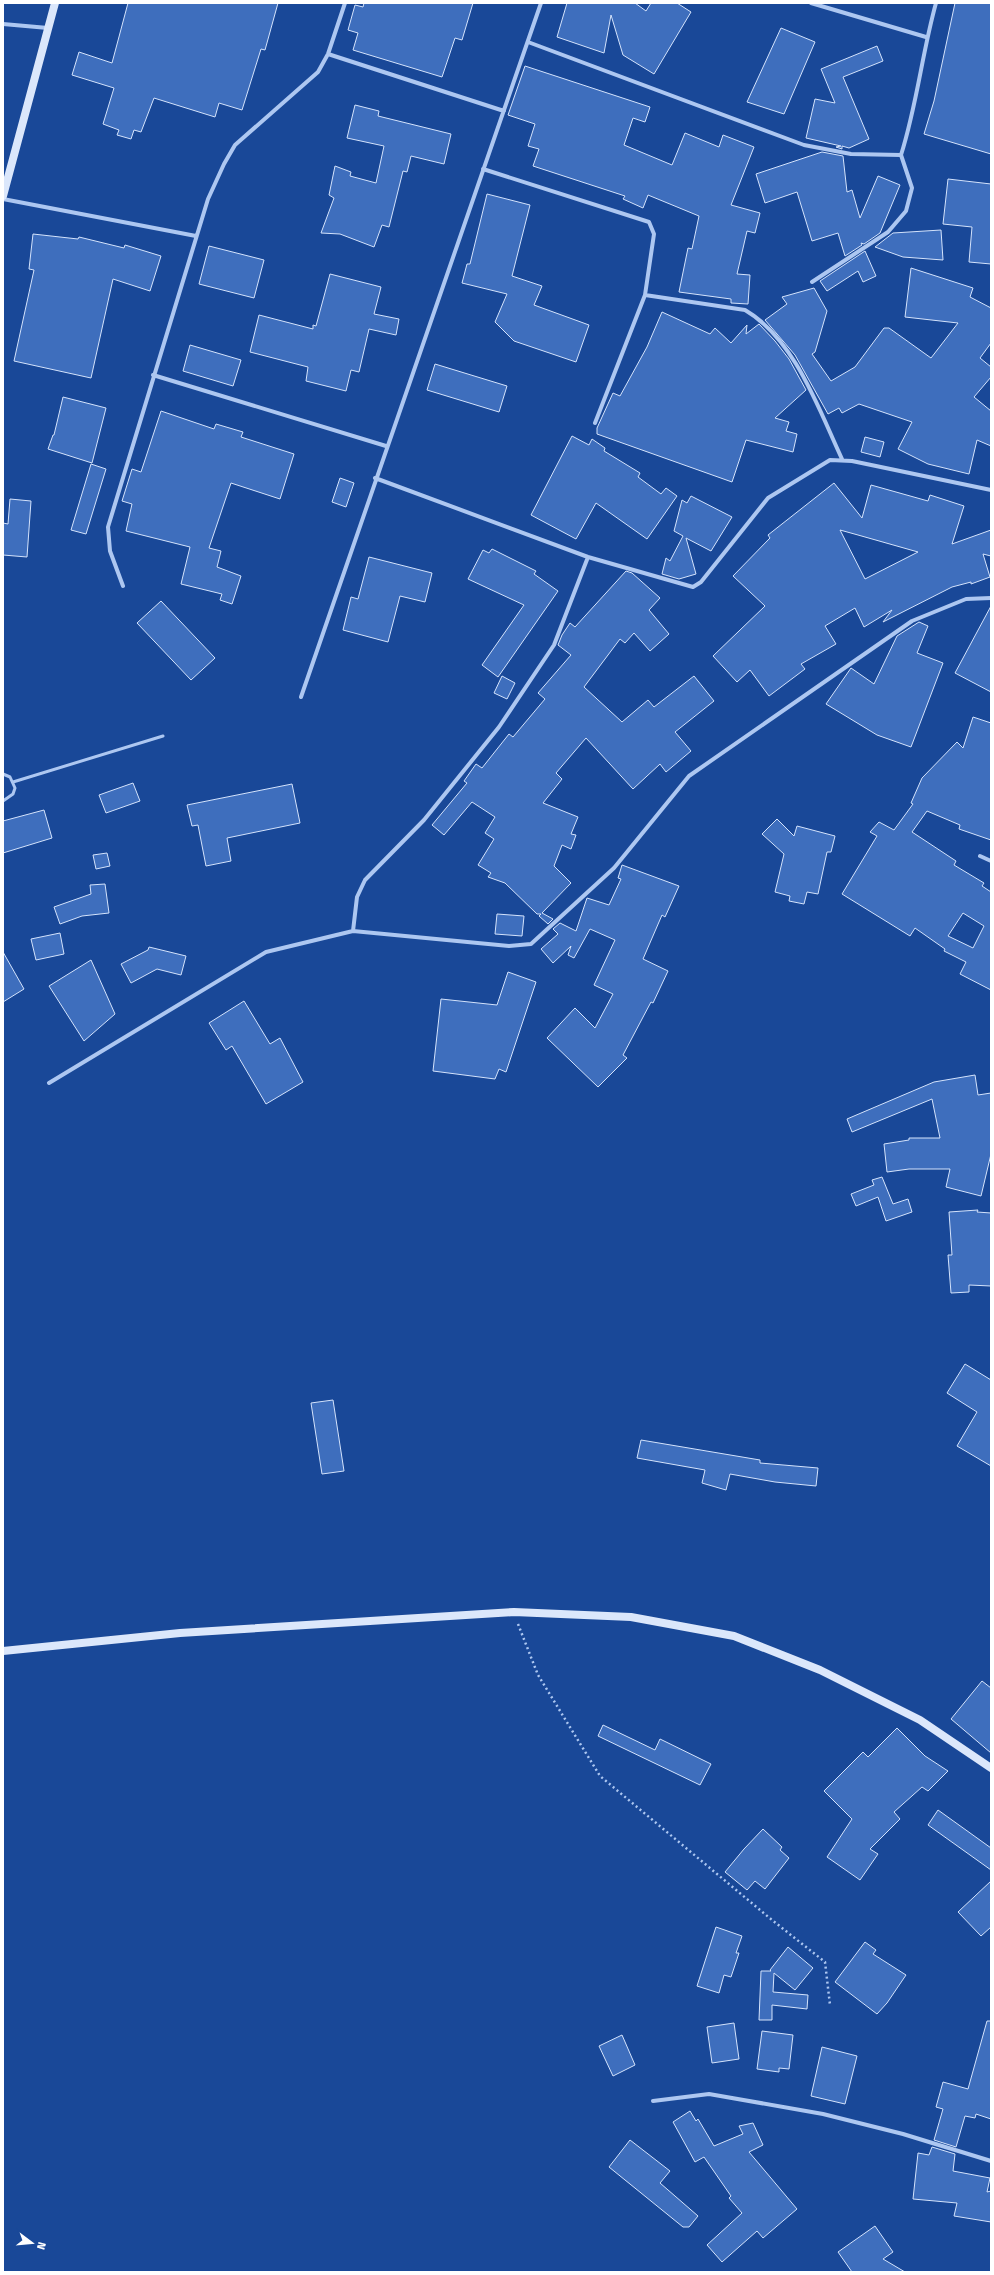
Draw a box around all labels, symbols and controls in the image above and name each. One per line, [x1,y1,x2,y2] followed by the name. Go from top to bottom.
[12,2223,52,2263] north arrow
[34,2240,48,2251] text: N

